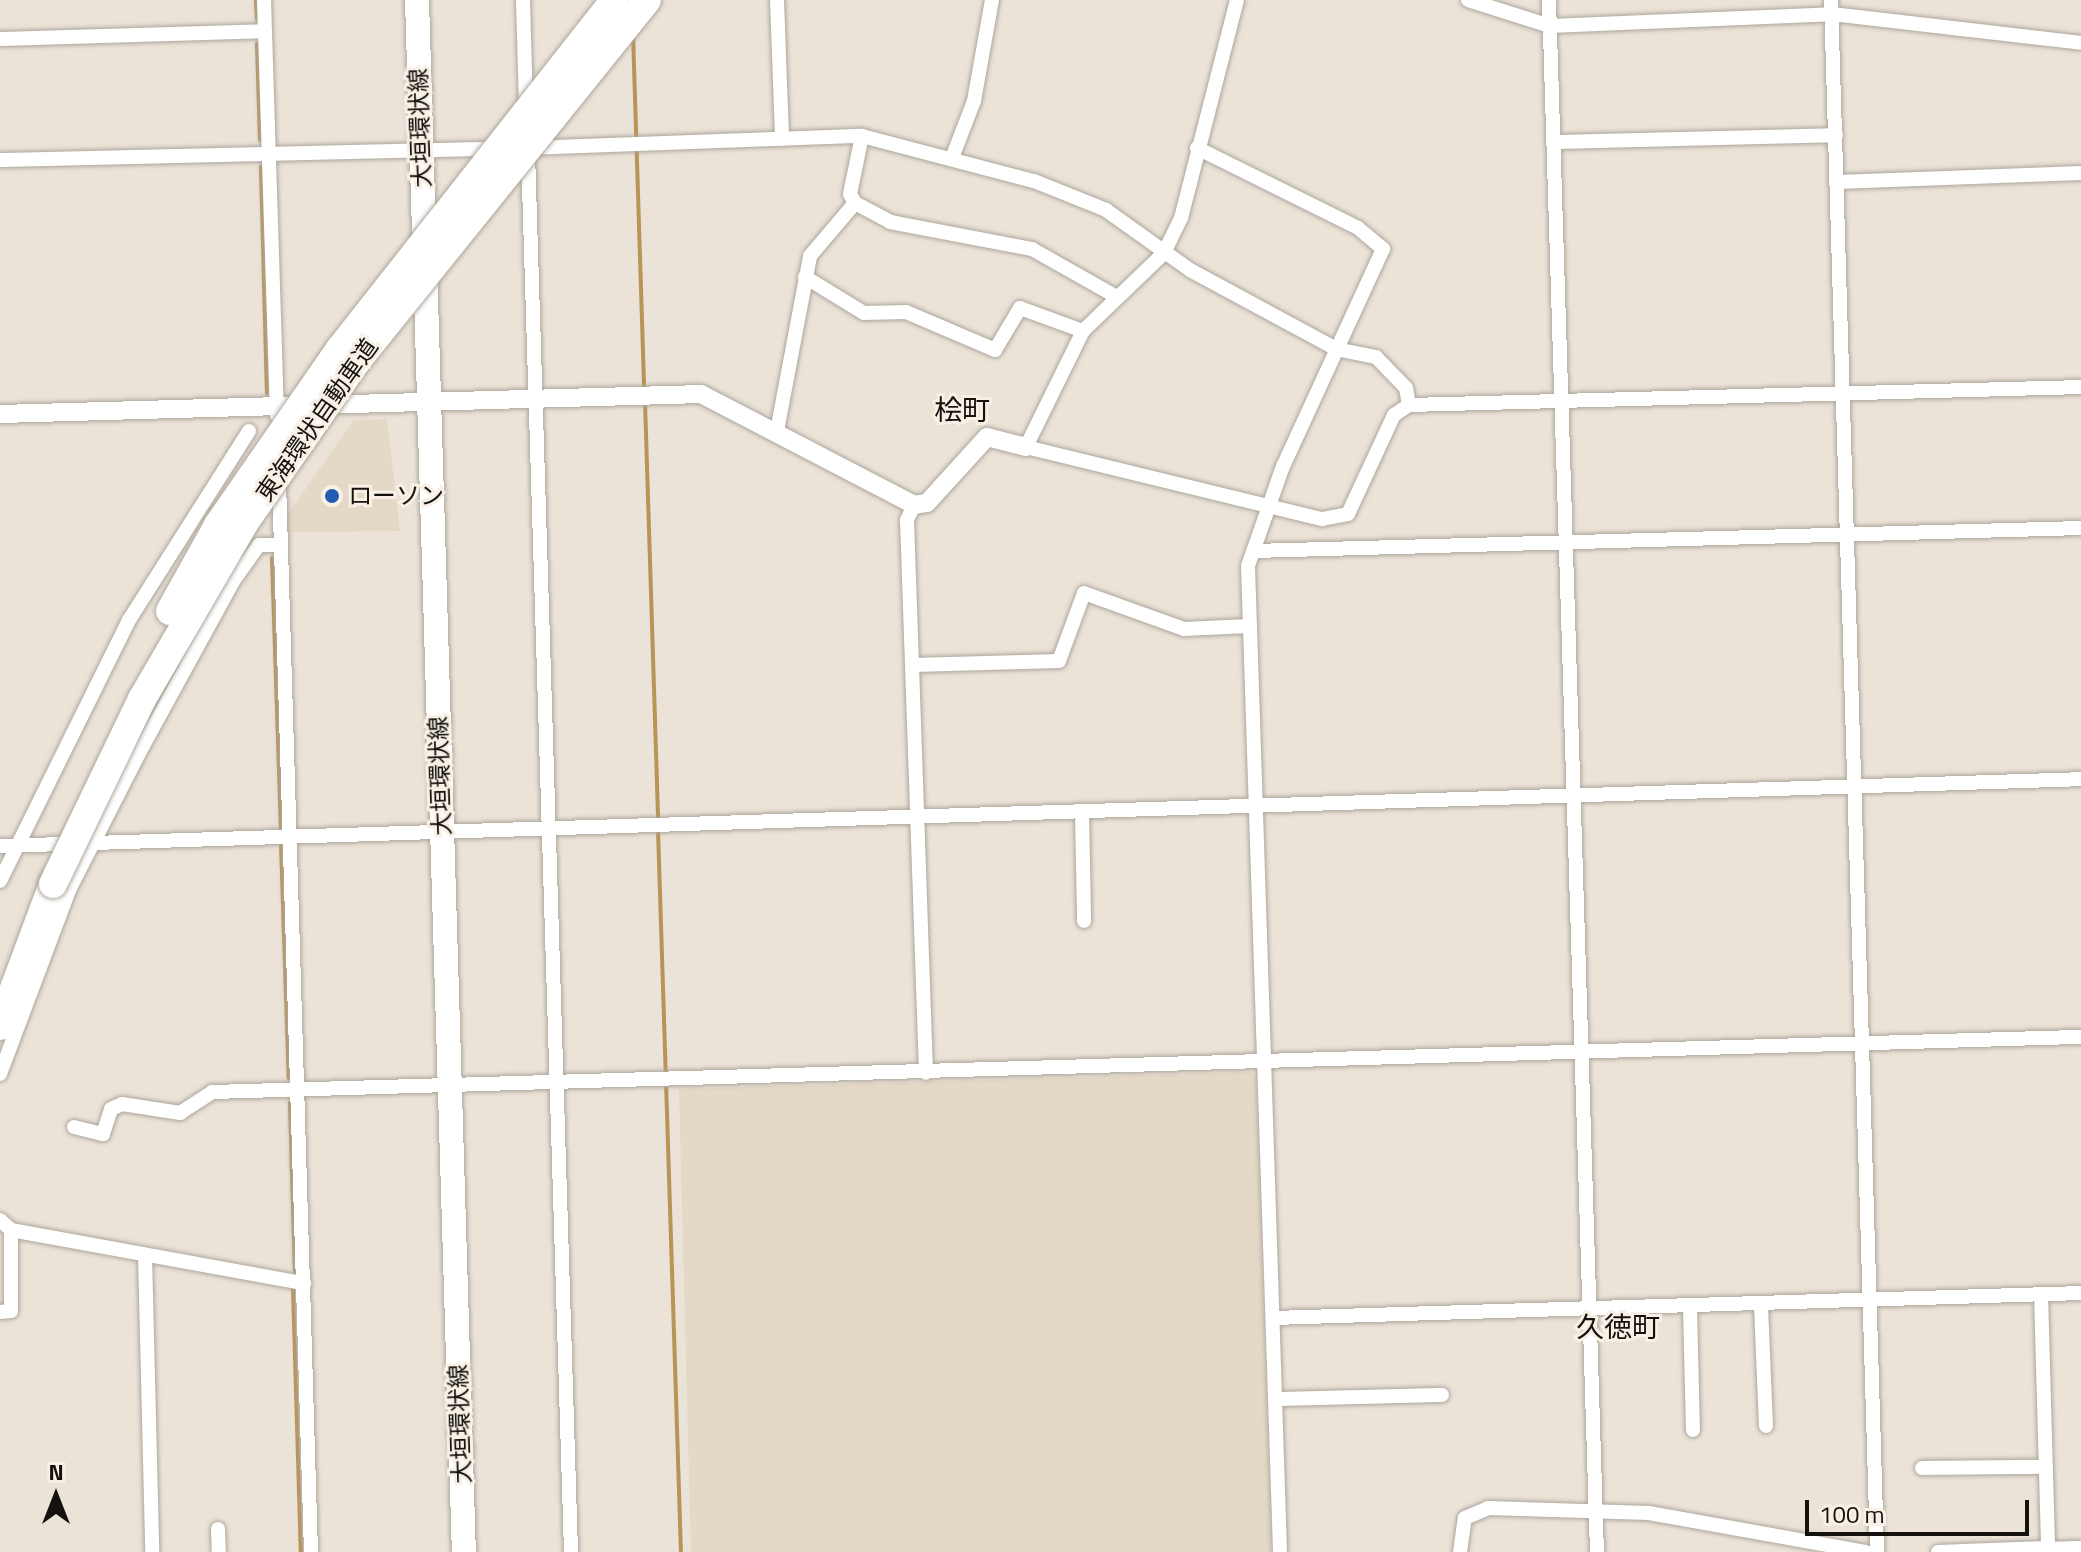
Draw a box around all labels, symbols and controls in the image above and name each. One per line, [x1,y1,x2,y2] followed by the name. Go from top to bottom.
[404,68,436,188] street label: 大垣環状線
[250,333,384,507] street label: 東海環状自動車道
[934,393,990,427] district label: 桧町
[348,482,444,510] place label: ローソン
[323,487,341,505] marker: ローソン
[424,716,456,836] street label: 大垣環状線
[1576,1310,1660,1344] district label: 久徳町
[444,1364,476,1484] street label: 大垣環状線
[48,1455,64,1489] text: N
[16,1456,96,1536] north arrow
[1809,1484,2033,1534] scale bar
[1819,1496,1885,1532] text: 100 m

